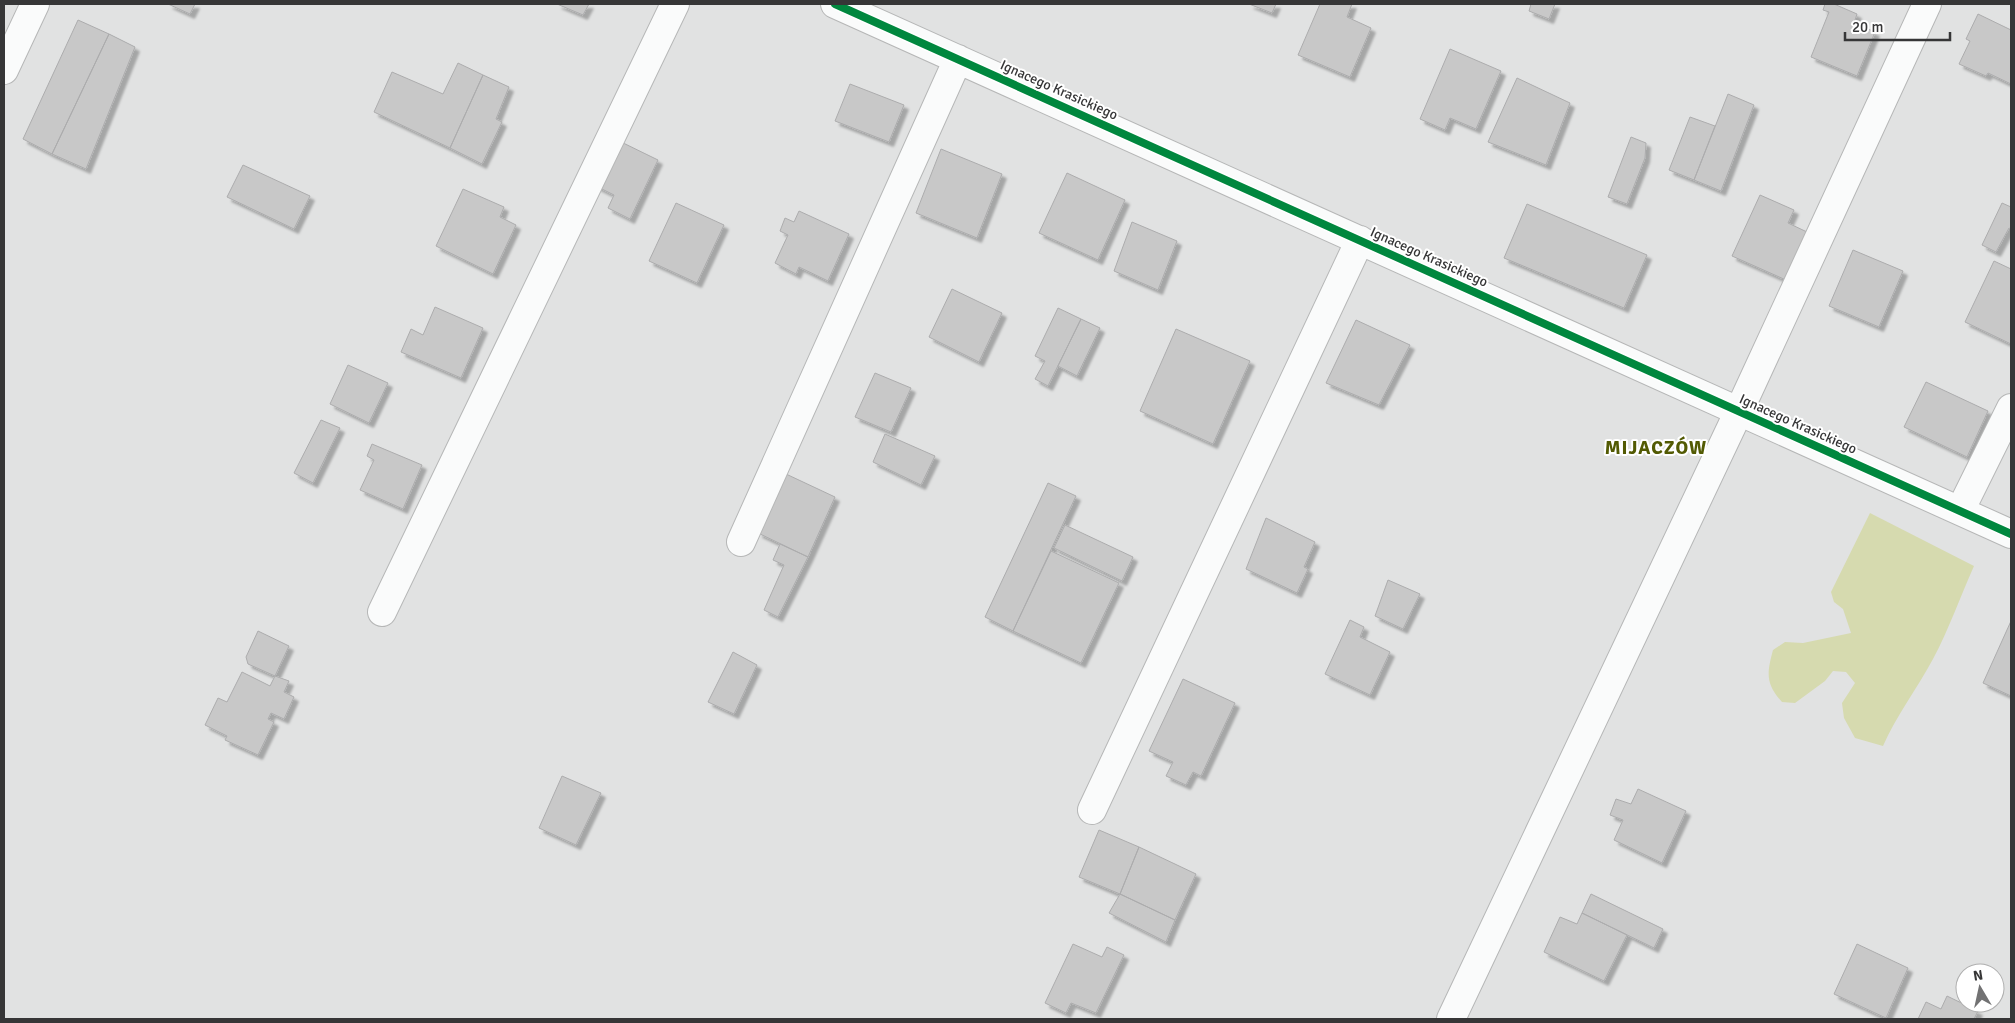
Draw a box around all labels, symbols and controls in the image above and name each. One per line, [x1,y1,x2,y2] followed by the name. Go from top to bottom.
[1845,10,1950,42] scale bar
[1852,18,1883,36] text: 20 m
[998,56,1120,124] street label: Ignacego Krasickiego
[1368,223,1490,291] street label: Ignacego Krasickiego
[1737,390,1859,458] street label: Ignacego Krasickiego
[1605,436,1707,460] district label: MIJACZÓW
[1955,963,2005,1013] north arrow
[1972,966,1984,985] text: N

